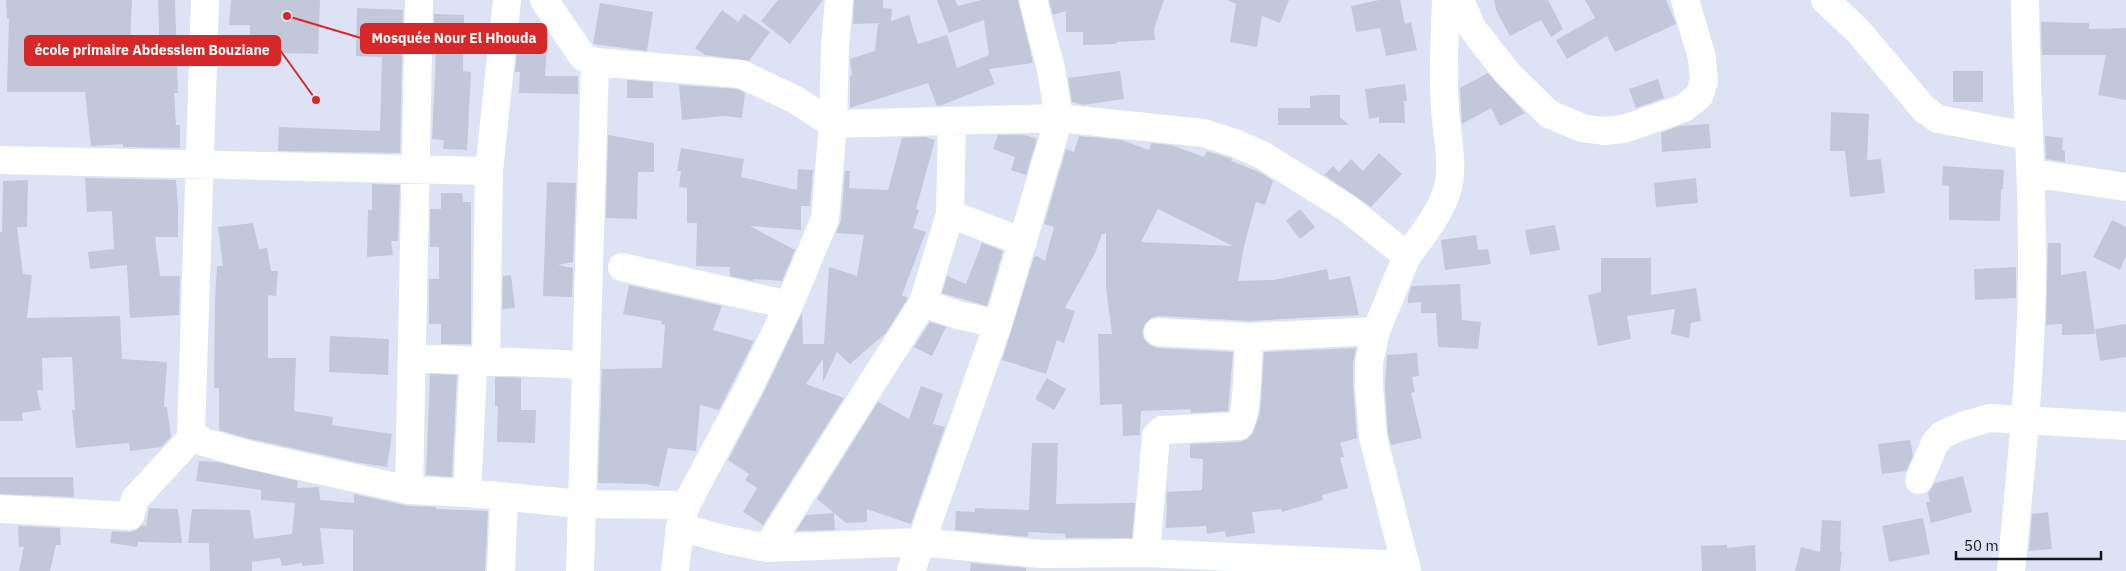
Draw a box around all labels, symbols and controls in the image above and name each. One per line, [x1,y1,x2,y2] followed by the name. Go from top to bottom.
[361,24,546,53] callout: Mosquée Nour El Hhouda
[372,29,536,47] text: Mosquée Nour El Hhouda
[25,36,280,65] callout: école primaire Abdesslem Bouziane
[34,41,270,59] text: école primaire Abdesslem Bouziane
[1956,528,2101,560] scale bar
[1964,536,1999,555] text: 50 m

